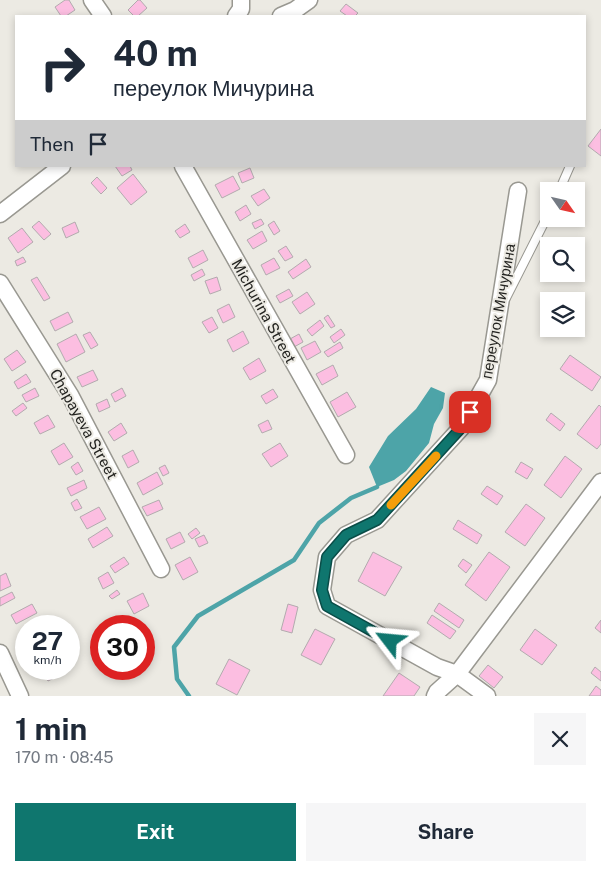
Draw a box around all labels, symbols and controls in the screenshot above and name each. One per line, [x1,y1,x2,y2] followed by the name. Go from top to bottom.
[113,33,198,74] text: 40 m
[30,35,95,100] icon: right
[113,75,314,101] text: переулок Мичурина
[84,130,112,158] icon: arrive
[30,133,74,155] text: Then
[540,182,585,228] north arrow
[540,182,585,337] map controls
[540,237,585,282] button: search
[478,241,518,380] street label: переулок Мичурина
[228,256,300,366] street label: Michurina Street
[540,292,585,337] button: layers
[47,366,121,482] street label: Chapayeva Street
[449,391,491,433] pin
[456,398,484,426] icon: arrive
[363,614,415,666] position arrow
[90,615,155,680] speed limit sign: 30
[32,626,63,656] text: 27
[33,653,62,667] text: km/h
[15,711,87,747] text: 1 min
[534,713,586,765] button: close
[15,748,113,767] text: 170 m · 08:45
[15,803,296,861] button: Exit
[306,803,586,861] button: Share

